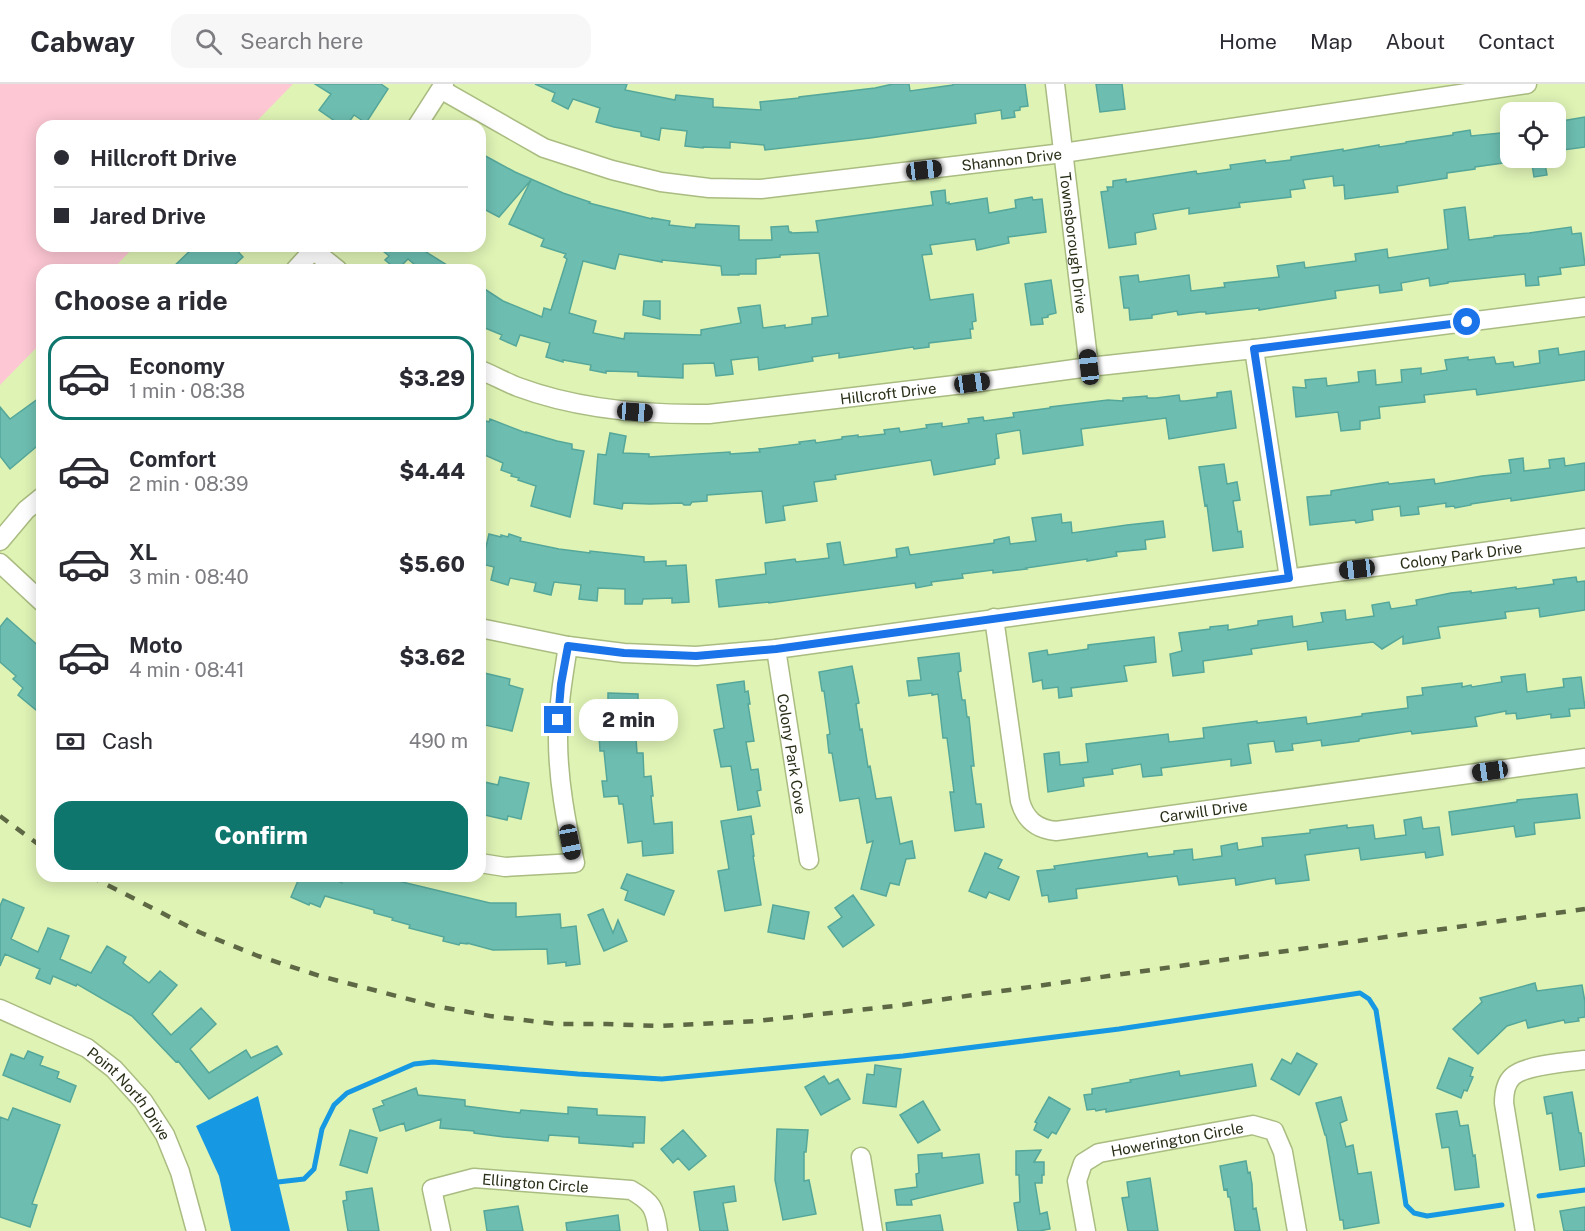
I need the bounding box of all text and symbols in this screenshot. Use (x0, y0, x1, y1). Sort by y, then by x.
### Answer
search box (171, 14, 591, 68)
text: Cabway (30, 25, 135, 58)
icon: search (192, 25, 225, 58)
text: Search here (240, 28, 363, 54)
text: Home (1219, 29, 1277, 54)
text: Map (1310, 29, 1353, 54)
text: About (1386, 29, 1445, 54)
text: Contact (1478, 29, 1555, 54)
map controls (1500, 102, 1566, 168)
button: locate (1500, 102, 1566, 168)
text: Hillcroft Drive (90, 145, 237, 171)
street label: Shannon Drive (960, 145, 1063, 174)
car (905, 159, 943, 181)
street label: Townsborough Drive (1057, 171, 1091, 314)
text: Jared Drive (90, 203, 206, 229)
text: Choose a ride (54, 284, 228, 316)
route start (1453, 308, 1480, 335)
car (1078, 348, 1100, 386)
icon: car (57, 351, 111, 405)
text: Economy (129, 353, 225, 379)
text: $3.29 (399, 365, 465, 391)
car (953, 372, 991, 394)
text: 1 min · 08:38 (129, 379, 245, 403)
street label: Hillcroft Drive (839, 379, 937, 407)
car (616, 402, 654, 422)
icon: car (57, 444, 111, 498)
text: Comfort (129, 446, 216, 472)
text: $4.44 (399, 458, 465, 484)
text: 2 min · 08:39 (129, 472, 248, 496)
icon: car (57, 537, 111, 591)
street label: Colony Park Drive (1399, 538, 1523, 572)
text: XL (129, 539, 157, 565)
text: $5.60 (399, 551, 465, 577)
car (1338, 558, 1376, 580)
text: 3 min · 08:40 (129, 565, 249, 589)
icon: car (57, 630, 111, 684)
text: Moto (129, 632, 183, 658)
text: $3.62 (399, 644, 465, 670)
text: 4 min · 08:41 (129, 658, 245, 682)
street label: Colony Park Cove (775, 692, 810, 815)
callout: 2 min (579, 699, 678, 741)
route end (544, 706, 571, 733)
text: 2 min (602, 708, 655, 732)
icon: cash (54, 725, 87, 758)
text: Cash (102, 728, 153, 754)
text: 490 m (409, 729, 468, 753)
car (1471, 760, 1509, 782)
street label: Carwill Drive (1158, 796, 1249, 825)
button: Confirm (54, 801, 468, 870)
car (558, 823, 582, 861)
street label: Point North Drive (84, 1043, 174, 1142)
street label: Howerington Circle (1109, 1118, 1245, 1159)
street label: Ellington Circle (482, 1170, 589, 1195)

